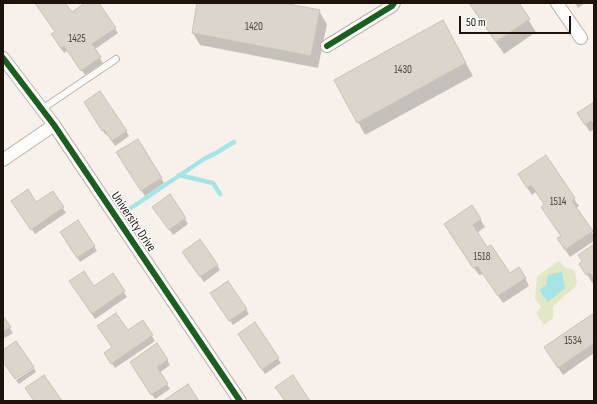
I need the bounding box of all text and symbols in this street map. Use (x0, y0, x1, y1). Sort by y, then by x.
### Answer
scale bar (461, 8, 573, 34)
text: 50 m (466, 15, 486, 30)
house number: 1420 (245, 20, 263, 34)
house number: 1425 (68, 32, 86, 46)
house number: 1430 (394, 63, 412, 77)
street label: University Drive (107, 189, 159, 255)
house number: 1514 (550, 195, 566, 209)
house number: 1518 (474, 250, 490, 264)
house number: 1534 (564, 334, 582, 348)

